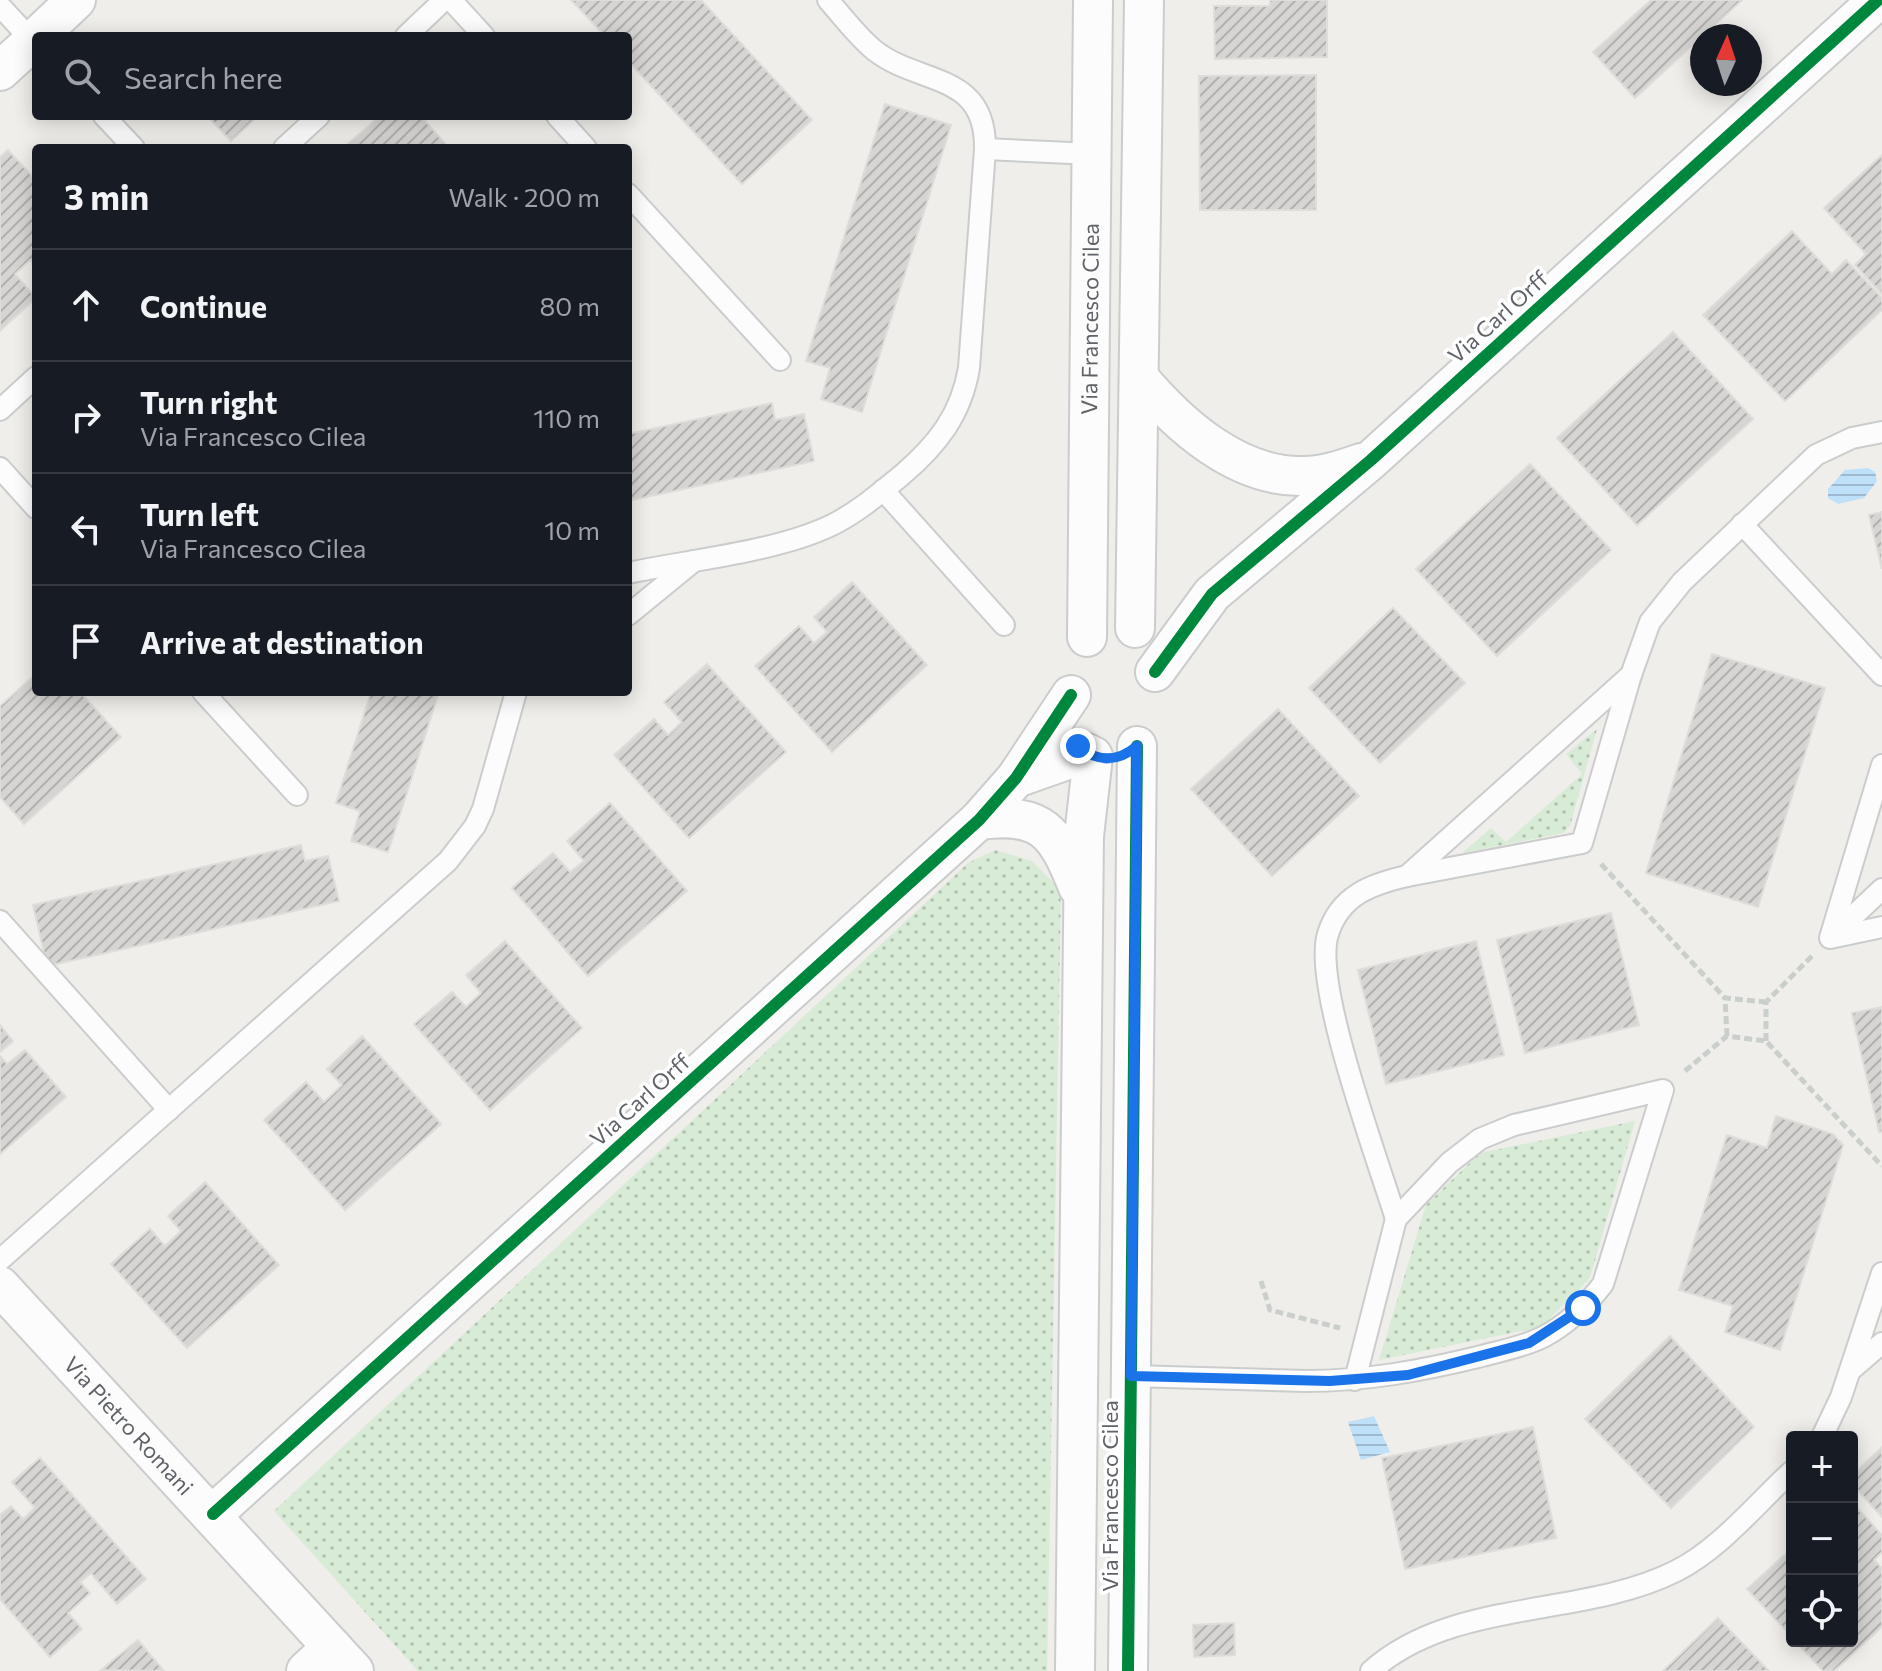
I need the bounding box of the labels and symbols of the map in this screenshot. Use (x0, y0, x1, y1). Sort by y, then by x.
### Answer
north arrow (1690, 24, 1762, 96)
street label: Via Francesco Cilea (1075, 223, 1104, 415)
street label: Via Carl Orff (1442, 265, 1553, 369)
route end (1060, 728, 1096, 764)
street label: Via Carl Orff (584, 1048, 695, 1152)
route start (1565, 1290, 1601, 1326)
street label: Via Pietro Romani (59, 1351, 199, 1500)
street label: Via Francesco Cilea (1096, 1400, 1123, 1592)

